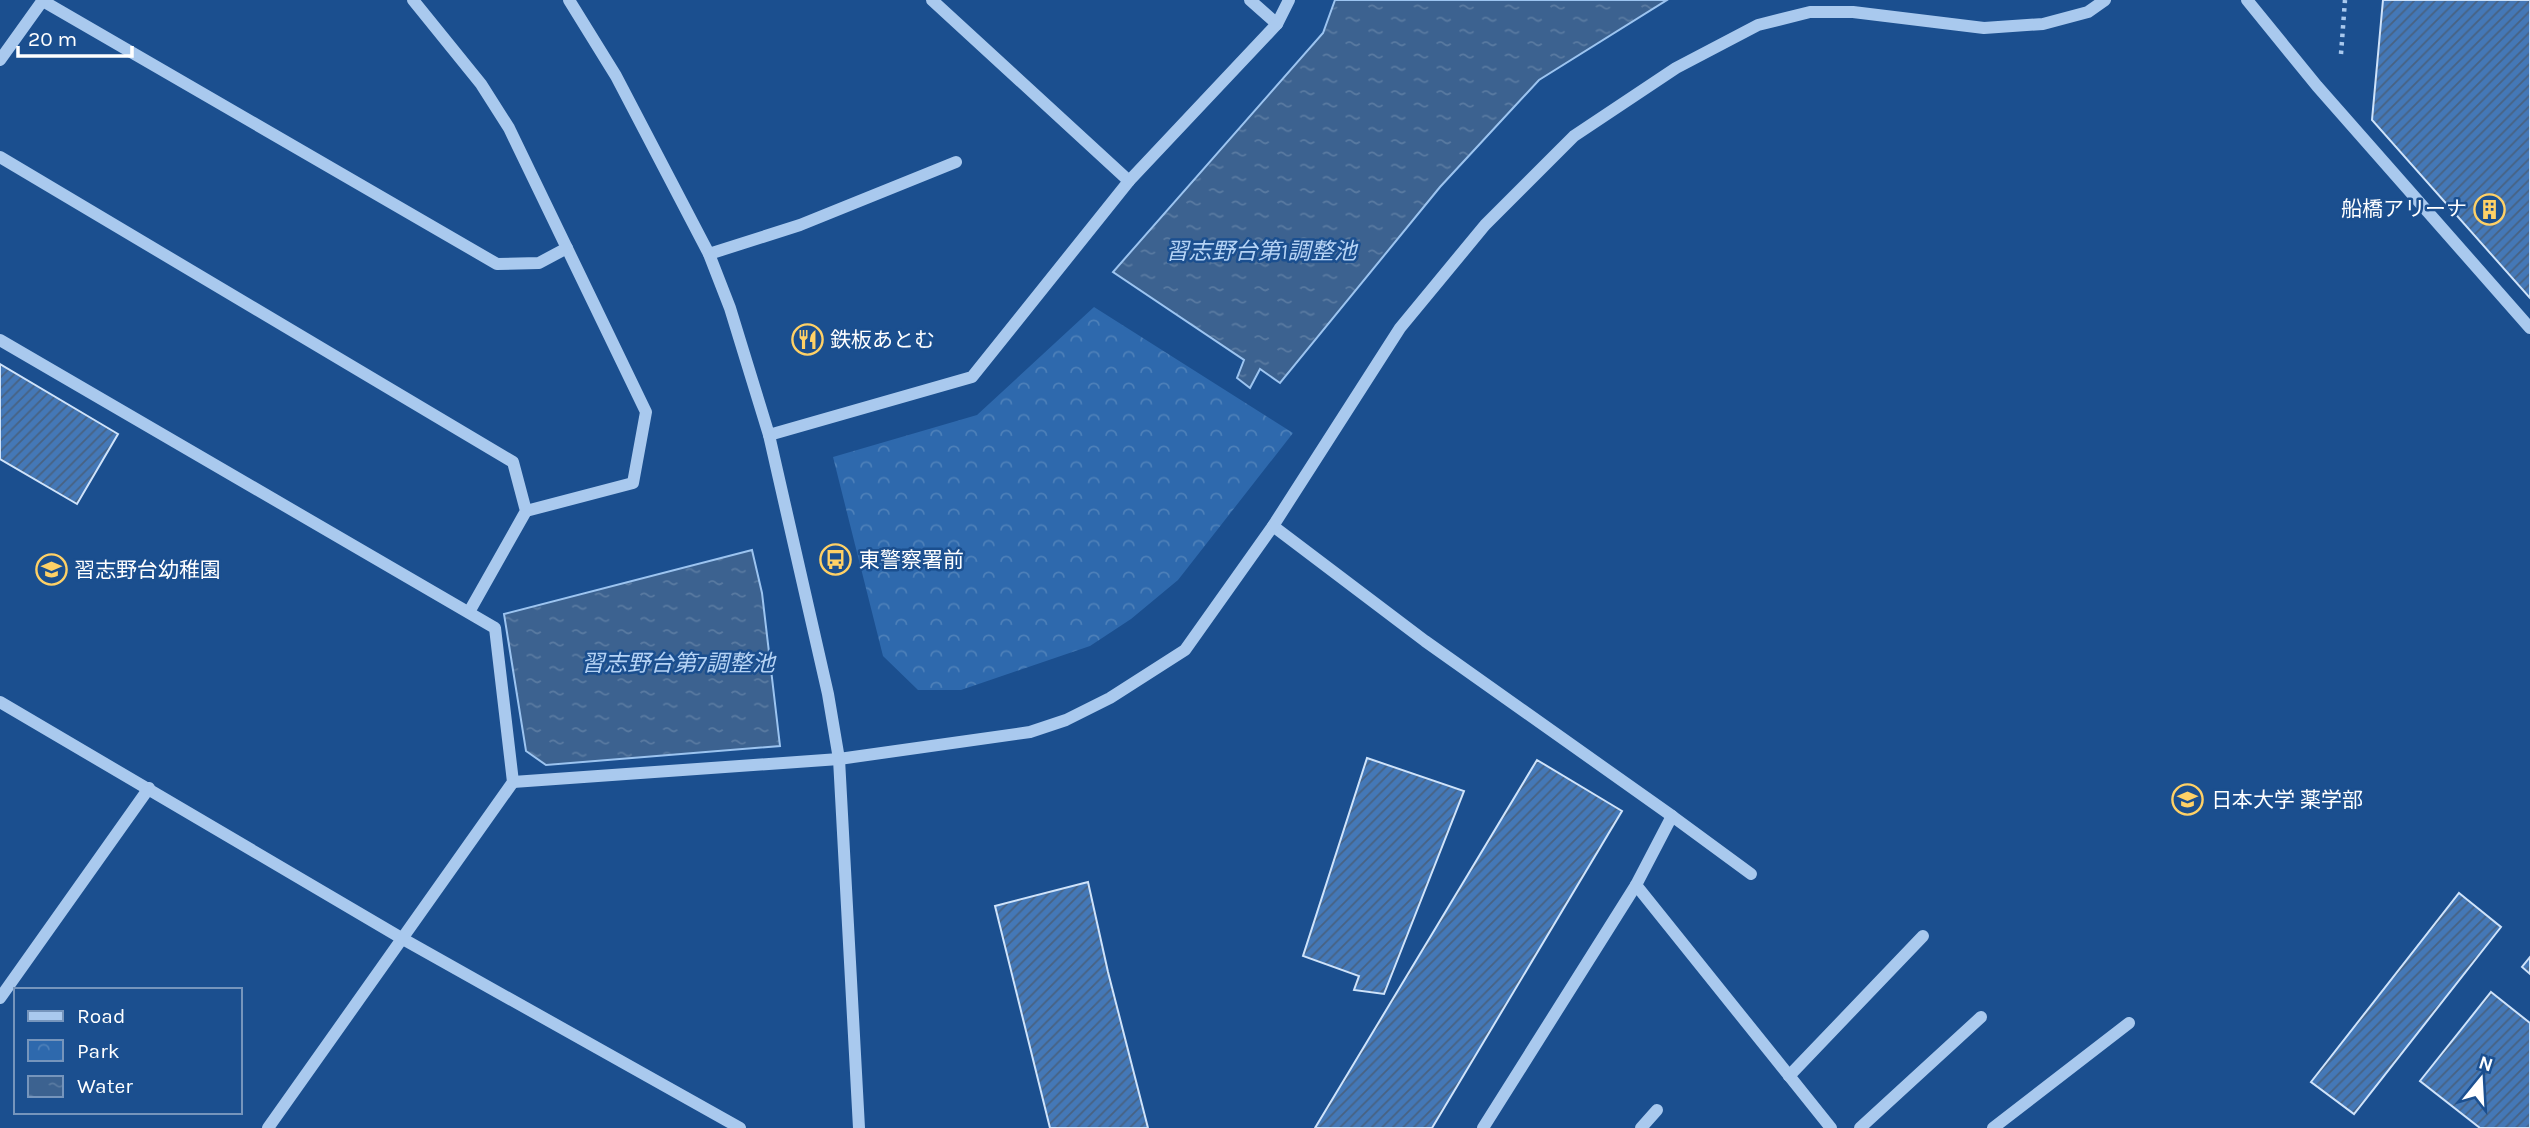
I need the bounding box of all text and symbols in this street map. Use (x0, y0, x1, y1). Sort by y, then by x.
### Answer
scale bar (18, 14, 131, 58)
text: 20 m (28, 27, 77, 51)
building icon: 船橋アリーナ (2473, 192, 2507, 226)
place label: 船橋アリーナ (2341, 197, 2467, 221)
water label: 習志野台第1調整池 (1166, 238, 1358, 265)
restaurant icon: 鉄板あとむ (790, 323, 824, 357)
place label: 鉄板あとむ (830, 328, 935, 352)
bus stop icon: 東警察署前 (819, 543, 853, 577)
place label: 東警察署前 (859, 548, 964, 572)
school or university icon: 習志野台幼稚園 (34, 553, 68, 587)
place label: 習志野台幼稚園 (74, 558, 221, 582)
water label: 習志野台第7調整池 (581, 650, 777, 677)
school or university icon: 日本大学 薬学部 (2171, 783, 2205, 817)
place label: 日本大学 薬学部 (2211, 788, 2363, 812)
legend (14, 988, 242, 1114)
text: Road (77, 1004, 125, 1028)
text: Park (77, 1039, 120, 1063)
north arrow (2446, 1044, 2516, 1114)
text: N (2476, 1051, 2496, 1076)
text: Water (77, 1074, 133, 1098)

